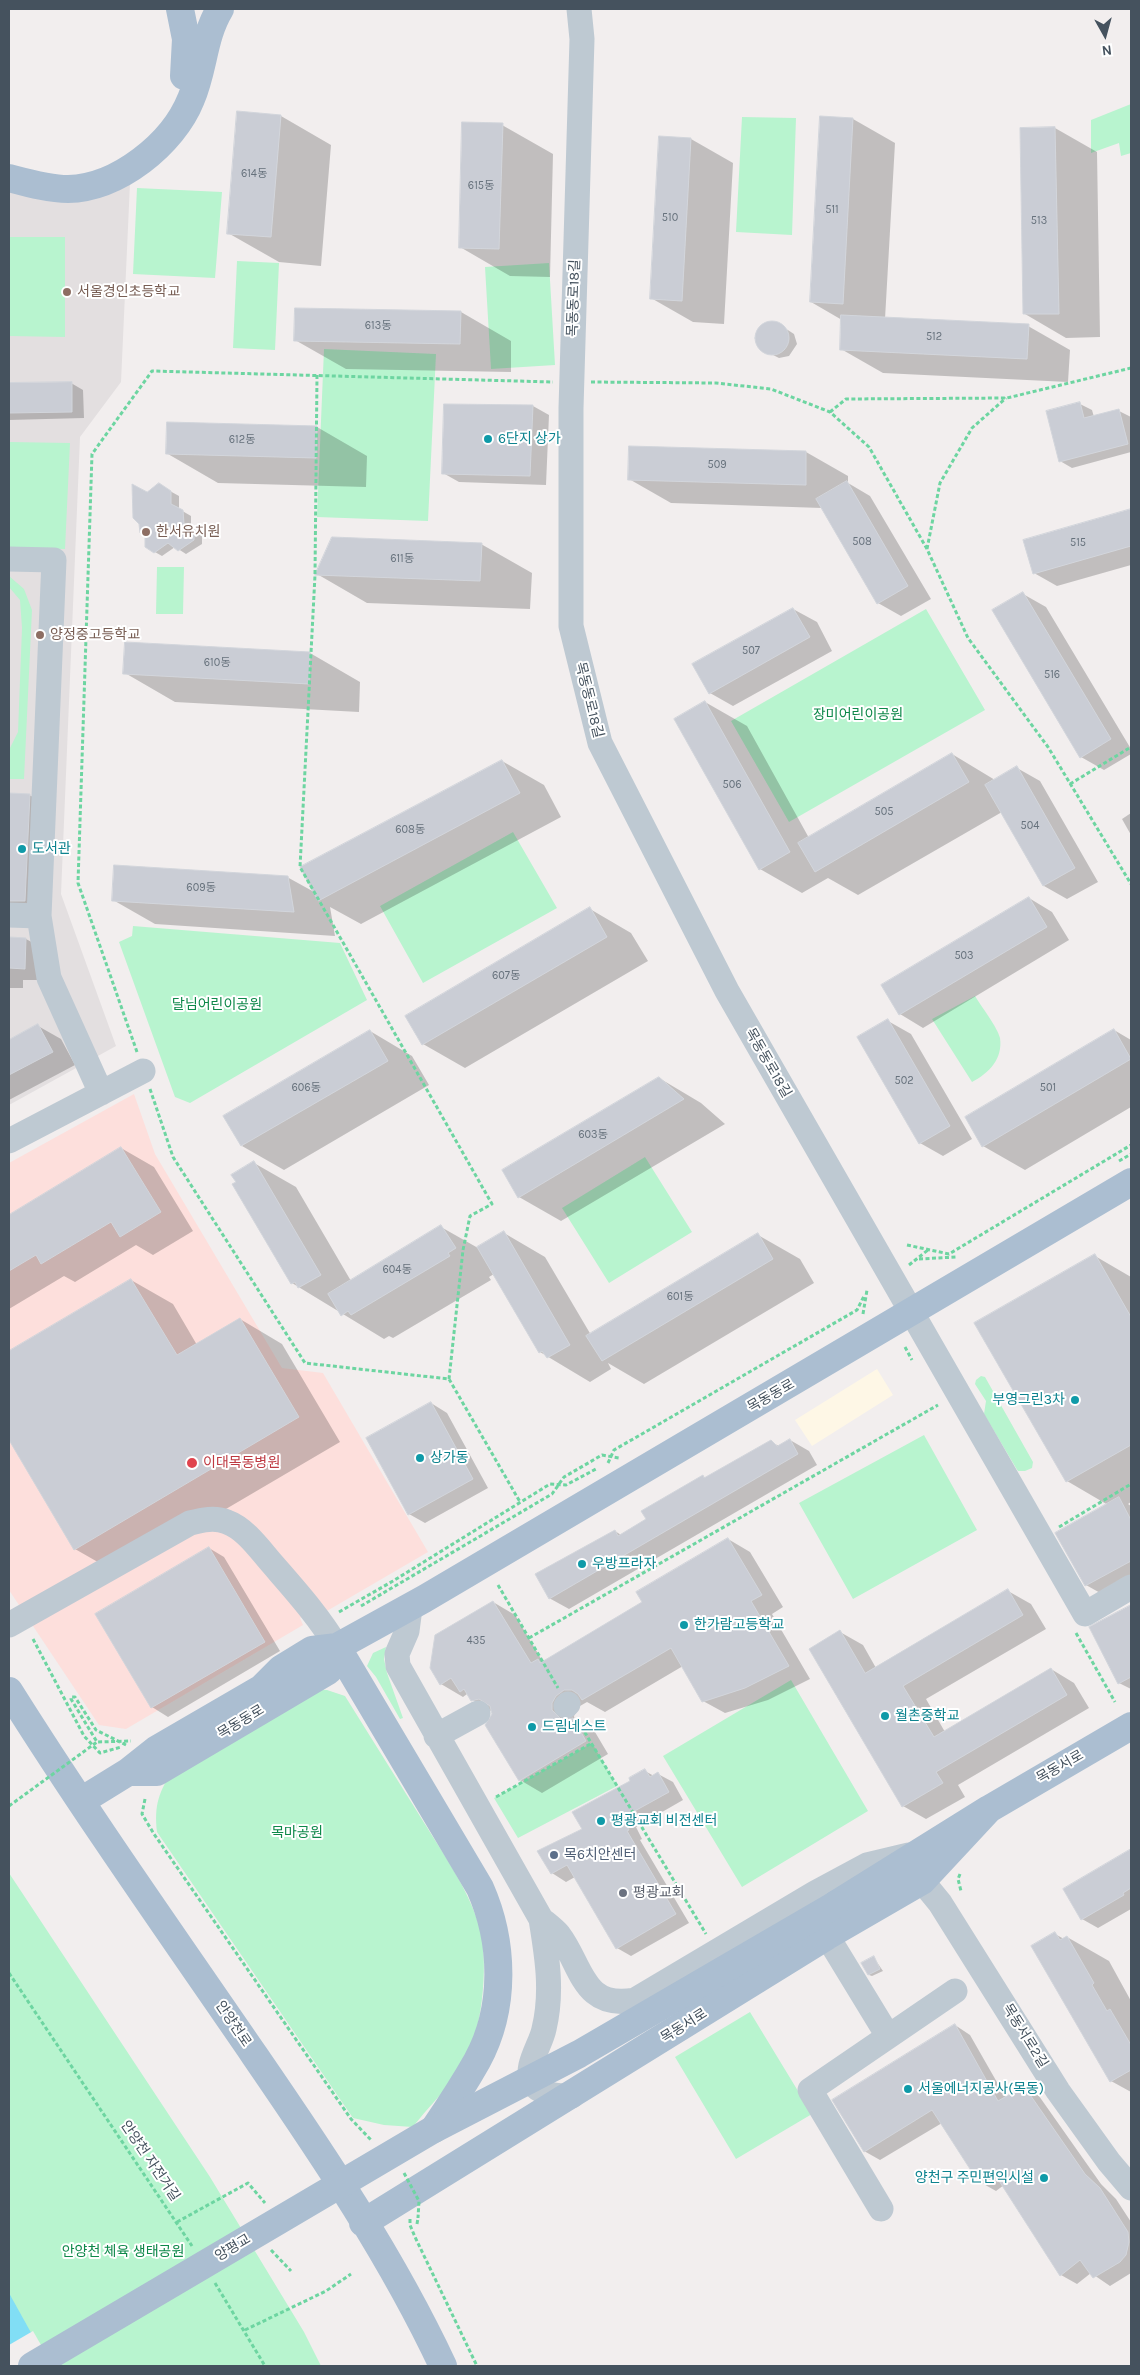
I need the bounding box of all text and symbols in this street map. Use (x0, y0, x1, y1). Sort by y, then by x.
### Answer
north arrow (1080, 10, 1130, 60)
text: N (1101, 41, 1113, 59)
house number: 614동 (241, 167, 267, 181)
house number: 615동 (468, 179, 494, 193)
house number: 511 (825, 203, 839, 217)
house number: 510 (662, 211, 678, 225)
house number: 513 (1031, 214, 1047, 228)
street label: 목동동로18길 (564, 259, 584, 337)
place label: 서울경인초등학교 (77, 284, 180, 300)
marker: 서울경인초등학교 (61, 286, 73, 298)
house number: 613동 (365, 319, 391, 333)
house number: 512 (926, 330, 942, 344)
place label: 6단지 상가 (498, 431, 561, 447)
house number: 612동 (229, 433, 255, 447)
marker: 6단지 상가 (482, 433, 494, 445)
house number: 509 (707, 458, 727, 472)
place label: 한서유치원 (156, 524, 220, 540)
marker: 한서유치원 (140, 526, 152, 538)
house number: 508 (852, 535, 872, 549)
house number: 515 (1070, 536, 1086, 550)
house number: 611동 (390, 552, 414, 566)
place label: 양정중고등학교 (50, 627, 140, 643)
marker: 양정중고등학교 (34, 629, 46, 641)
house number: 507 (742, 644, 760, 658)
house number: 610동 (204, 656, 230, 670)
street label: 목동동로18길 (571, 660, 607, 740)
house number: 516 (1044, 668, 1060, 682)
park label: 장미어린이공원 (813, 707, 903, 723)
house number: 506 (722, 778, 742, 792)
house number: 505 (875, 805, 893, 819)
house number: 504 (1021, 819, 1039, 833)
house number: 608동 (395, 823, 425, 837)
place label: 도서관 (32, 841, 71, 857)
marker: 도서관 (16, 843, 28, 855)
house number: 609동 (186, 881, 216, 895)
house number: 503 (954, 949, 974, 963)
house number: 607동 (492, 969, 520, 983)
park label: 달님어린이공원 (172, 997, 262, 1013)
street label: 목동동로18길 (741, 1025, 795, 1101)
house number: 502 (894, 1074, 914, 1088)
house number: 606동 (291, 1081, 321, 1095)
house number: 501 (1040, 1081, 1056, 1095)
house number: 603동 (578, 1128, 608, 1142)
house number: 604동 (382, 1263, 412, 1277)
house number: 601동 (667, 1290, 693, 1304)
street label: 목동동로 (744, 1376, 798, 1416)
place label: 부영그린3차 (992, 1392, 1065, 1408)
marker: 부영그린3차 (1069, 1394, 1081, 1406)
place label: 상가동 (430, 1450, 469, 1466)
marker: 상가동 (414, 1452, 426, 1464)
place label: 이대목동병원 (203, 1455, 280, 1471)
marker: 이대목동병원 (185, 1456, 199, 1470)
place label: 우방프라자 (592, 1556, 656, 1572)
marker: 우방프라자 (576, 1558, 588, 1570)
place label: 한가람고등학교 (694, 1617, 784, 1633)
marker: 한가람고등학교 (678, 1619, 690, 1631)
house number: 435 (467, 1634, 485, 1648)
street label: 목동동로 (215, 1702, 267, 1742)
place label: 월촌중학교 (895, 1708, 959, 1724)
marker: 월촌중학교 (879, 1710, 891, 1722)
place label: 드림네스트 (542, 1719, 606, 1735)
marker: 드림네스트 (526, 1721, 538, 1733)
street label: 목동서로 (1033, 1747, 1087, 1787)
place label: 평광교회 비전센터 (611, 1813, 717, 1829)
marker: 평광교회 비전센터 (595, 1815, 607, 1827)
park label: 목마공원 (271, 1825, 323, 1841)
place label: 목6치안센터 (564, 1847, 636, 1863)
marker: 목6치안센터 (548, 1849, 560, 1861)
place label: 평광교회 (633, 1885, 685, 1901)
marker: 평광교회 (617, 1887, 629, 1899)
street label: 안양천로 (212, 1998, 254, 2050)
street label: 목동서로2길 (999, 2001, 1051, 2071)
street label: 목동서로 (658, 2005, 710, 2047)
place label: 서울에너지공사(목동) (918, 2081, 1044, 2097)
marker: 서울에너지공사(목동) (902, 2083, 914, 2095)
street label: 안양천 자전거길 (117, 2118, 183, 2204)
place label: 양천구 주민편익시설 (915, 2170, 1034, 2186)
marker: 양천구 주민편익시설 (1038, 2172, 1050, 2184)
street label: 양평교 (212, 2231, 254, 2265)
park label: 안양천 체육 생태공원 (62, 2244, 184, 2260)

